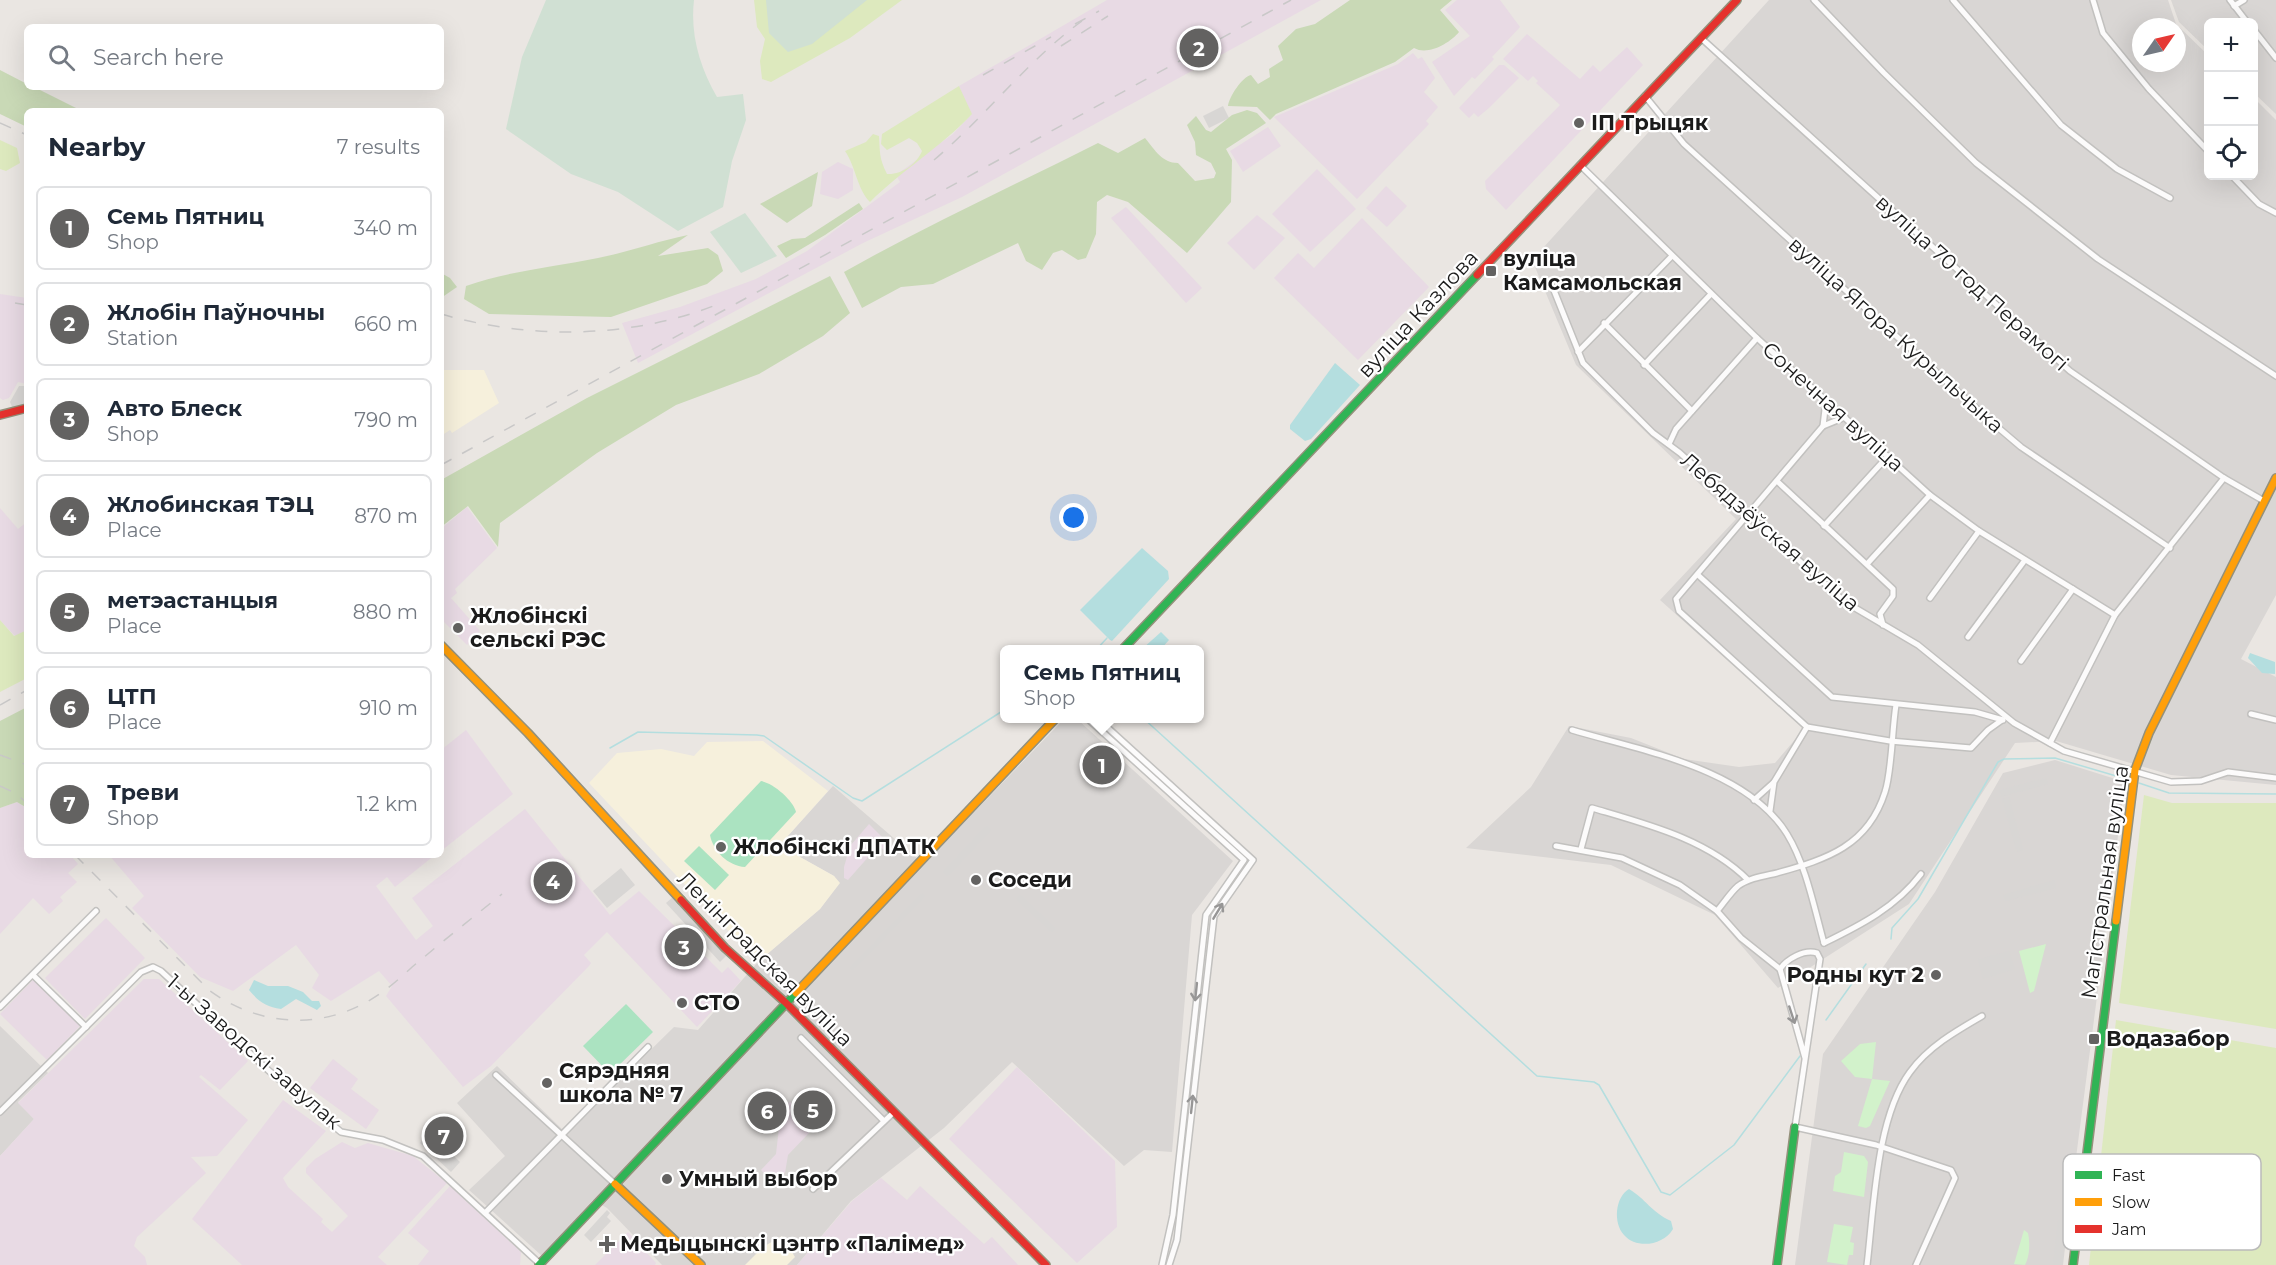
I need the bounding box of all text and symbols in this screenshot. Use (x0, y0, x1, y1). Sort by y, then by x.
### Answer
north arrow (2132, 18, 2186, 72)
map controls (2204, 18, 2258, 180)
button: + (2204, 18, 2258, 72)
search box (24, 24, 444, 90)
pin: 2 (1180, 26, 1218, 70)
icon: search (45, 41, 78, 74)
text: Search here (93, 44, 224, 71)
button: − (2204, 72, 2258, 126)
place label: ІП Трыцяк (1591, 110, 1709, 135)
marker: ІП Трыцяк (1572, 116, 1586, 130)
button: locate (2204, 126, 2258, 180)
text: Nearby (48, 131, 145, 163)
text: 7 results (337, 135, 420, 159)
street label: вуліца 70 год Перамогі (1871, 189, 2074, 376)
text: Семь Пятниц (107, 203, 264, 230)
text: 1 (66, 216, 73, 240)
text: 340 m (354, 216, 418, 240)
text: Shop (107, 230, 159, 254)
street label: вуліца Ягора Курыльчыка (1784, 231, 2009, 438)
street label: вуліца Казлова (1352, 245, 1483, 382)
place label: вуліца Камсамольская (1503, 246, 1682, 295)
marker: вуліца Камсамольская (1484, 264, 1498, 278)
text: Жлобін Паўночны (107, 299, 325, 326)
text: 2 (64, 312, 75, 336)
text: 660 m (354, 312, 418, 336)
text: Station (107, 326, 178, 350)
street label: Сонечная вуліца (1757, 336, 1909, 477)
text: Авто Блеск (107, 395, 242, 422)
text: 3 (64, 408, 75, 432)
text: 790 m (354, 408, 418, 432)
text: Shop (107, 422, 159, 446)
street label: Лебядзёўская вуліца (1676, 447, 1865, 616)
text: Жлобинская ТЭЦ (107, 491, 314, 518)
your location (1059, 503, 1088, 532)
text: 4 (63, 504, 76, 528)
text: 870 m (354, 504, 418, 528)
text: Place (107, 518, 162, 542)
text: метэастанцыя (107, 587, 278, 614)
text: 5 (64, 600, 75, 624)
text: 880 m (353, 600, 418, 624)
place label: Жлобінскі сельскі РЭС (470, 603, 606, 652)
text: Place (107, 614, 162, 638)
marker: Жлобінскі сельскі РЭС (451, 621, 465, 635)
popup (1000, 645, 1204, 723)
text: Семь Пятниц (1023, 659, 1181, 686)
text: ЦТП (107, 683, 157, 710)
text: Shop (1023, 686, 1075, 710)
text: 6 (63, 696, 76, 720)
text: 910 m (359, 696, 418, 720)
text: Place (107, 710, 162, 734)
pin: 1 (1082, 742, 1122, 788)
street label: Магістральная вуліца (2076, 764, 2133, 1000)
text: Треви (107, 779, 179, 806)
text: 7 (63, 792, 76, 816)
text: 1.2 km (357, 792, 418, 816)
text: Shop (107, 806, 159, 830)
place label: Жлобінскі ДПАТК (733, 834, 937, 859)
marker: Жлобінскі ДПАТК (714, 840, 728, 854)
pin: 4 (534, 858, 572, 904)
street label: Ленінградская вуліца (672, 866, 858, 1052)
place label: Соседи (988, 867, 1072, 892)
marker: Соседи (969, 873, 983, 887)
one-way arrow (1212, 903, 1225, 920)
pin: 3 (664, 924, 704, 970)
place label: Родны кут 2 (1787, 962, 1924, 987)
marker: Родны кут 2 (1929, 968, 1943, 982)
street label: 1-ы Заводскі завулак (162, 969, 347, 1134)
one-way arrow (1190, 981, 1201, 1001)
place label: СТО (694, 990, 740, 1015)
marker: СТО (675, 996, 689, 1010)
one-way arrow (1787, 1005, 1798, 1024)
place label: Водазабор (2106, 1026, 2230, 1051)
marker: Водазабор (2087, 1032, 2101, 1046)
place label: Сярэдняя школа № 7 (559, 1058, 683, 1107)
marker: Сярэдняя школа № 7 (540, 1076, 554, 1090)
pin: 6 (748, 1088, 786, 1134)
pin: 5 (794, 1088, 832, 1132)
one-way arrow (1187, 1094, 1198, 1114)
pin: 7 (424, 1114, 464, 1158)
legend (2063, 1154, 2261, 1250)
place label: Умный выбор (679, 1166, 838, 1191)
text: Fast (2112, 1166, 2146, 1185)
marker: Умный выбор (660, 1172, 674, 1186)
text: Slow (2112, 1193, 2150, 1212)
text: Jam (2111, 1220, 2146, 1239)
place label: Медыцынскі цэнтр «Палімед» (620, 1231, 965, 1256)
marker: Медыцынскі цэнтр «Палімед» (598, 1235, 616, 1253)

